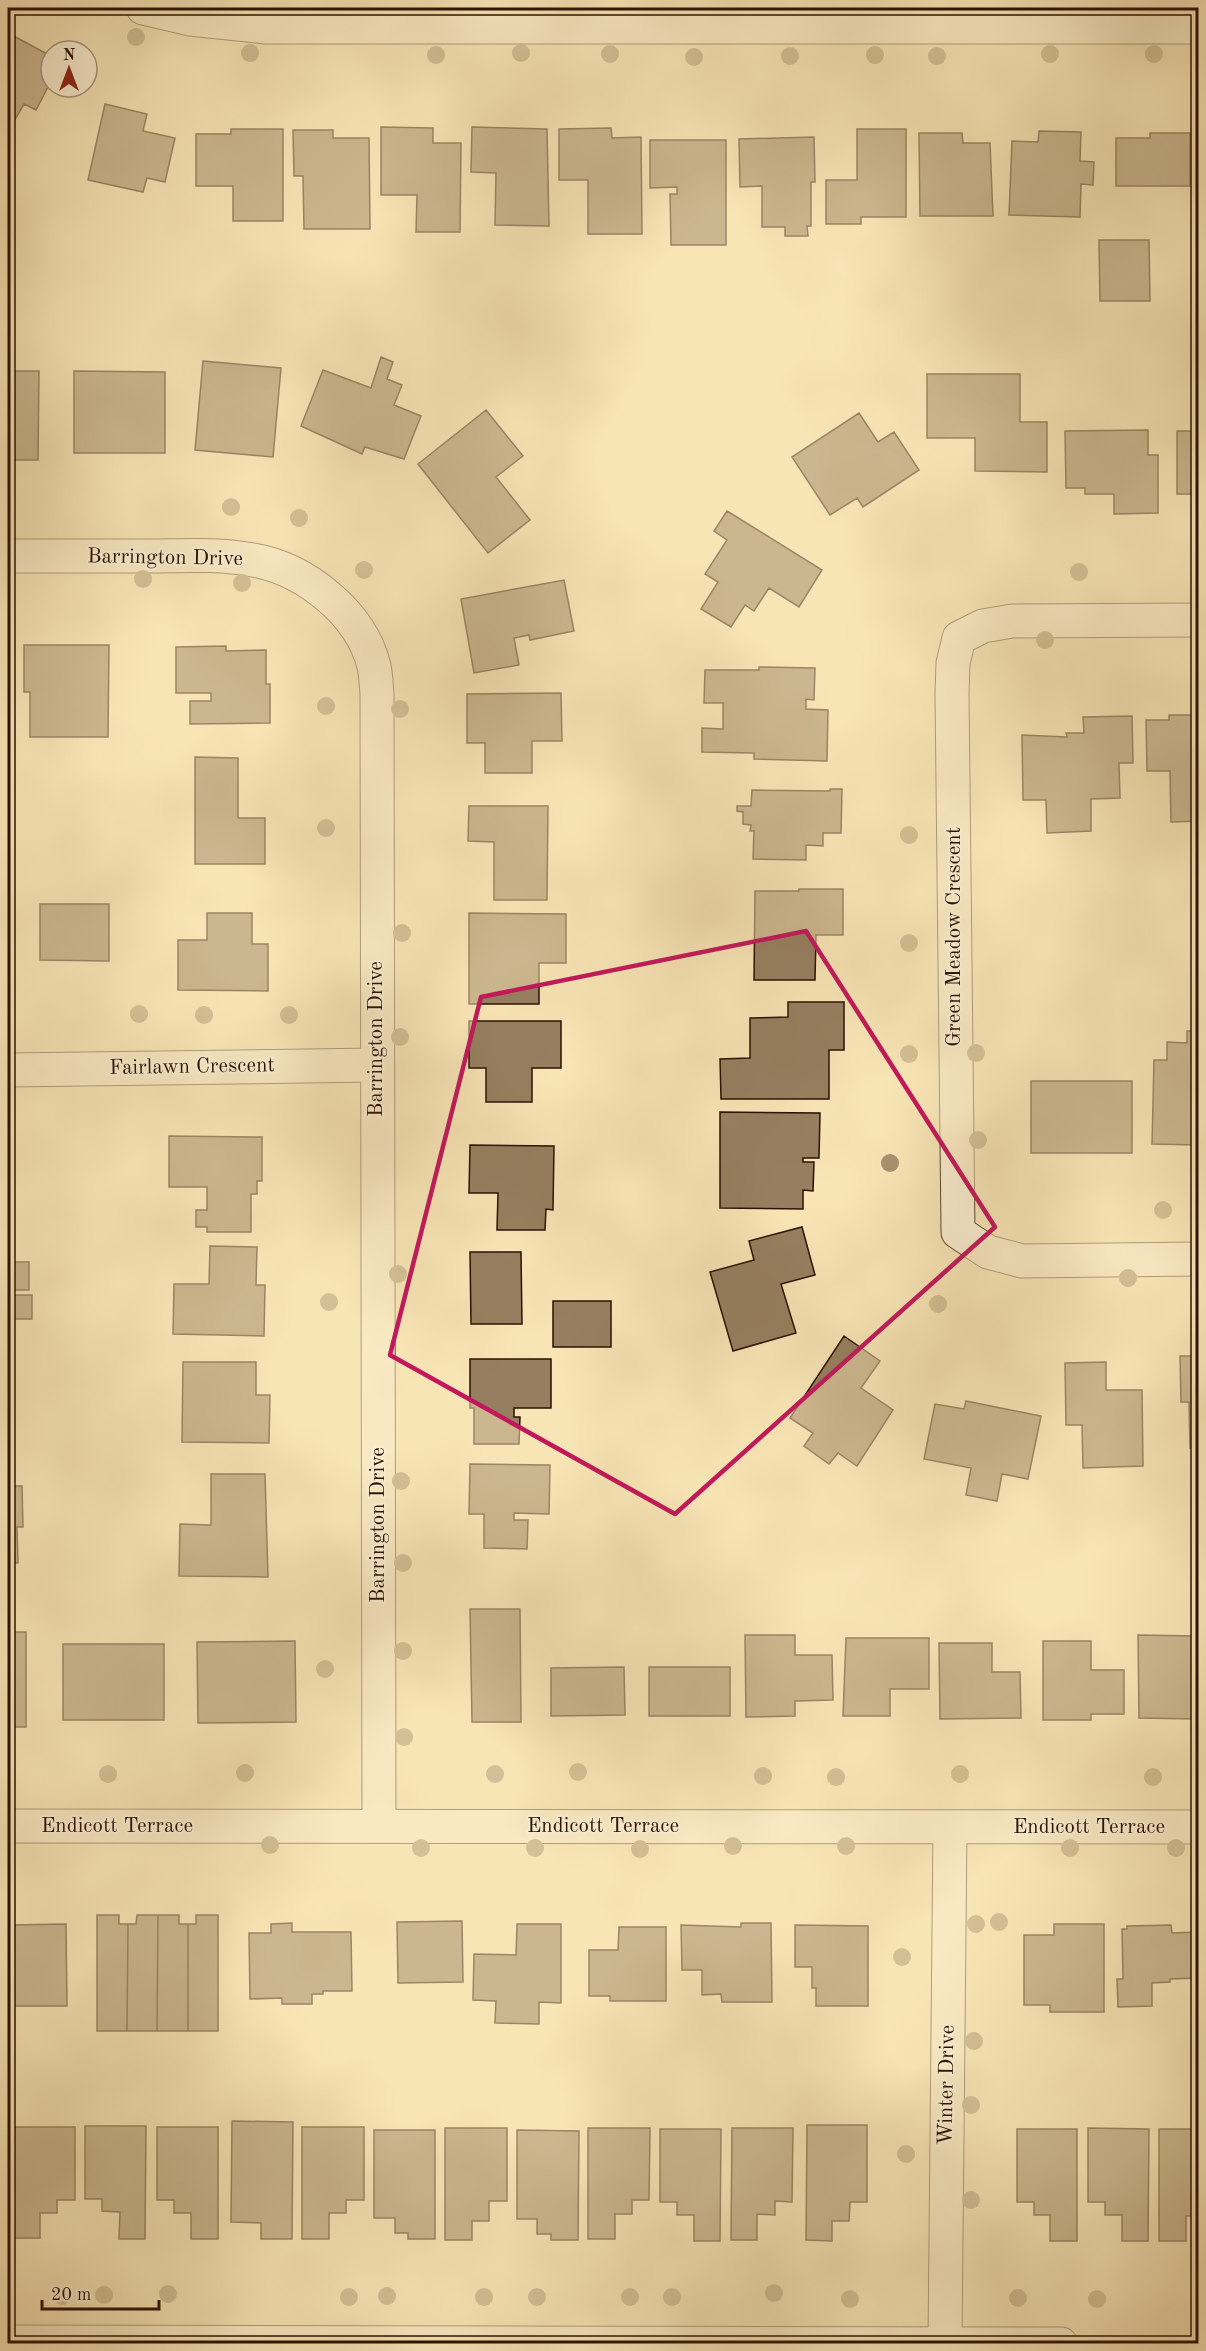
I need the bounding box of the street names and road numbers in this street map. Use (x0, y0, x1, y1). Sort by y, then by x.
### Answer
street label: Barrington Drive (87, 546, 243, 570)
street label: Green Meadow Crescent (944, 827, 965, 1047)
street label: Barrington Drive (366, 961, 387, 1117)
street label: Fairlawn Crescent (109, 1055, 275, 1079)
street label: Barrington Drive (368, 1447, 389, 1603)
street label: Endicott Terrace (41, 1816, 193, 1837)
street label: Endicott Terrace (527, 1816, 679, 1837)
street label: Endicott Terrace (1013, 1817, 1165, 1838)
street label: Winter Drive (935, 2025, 959, 2145)

